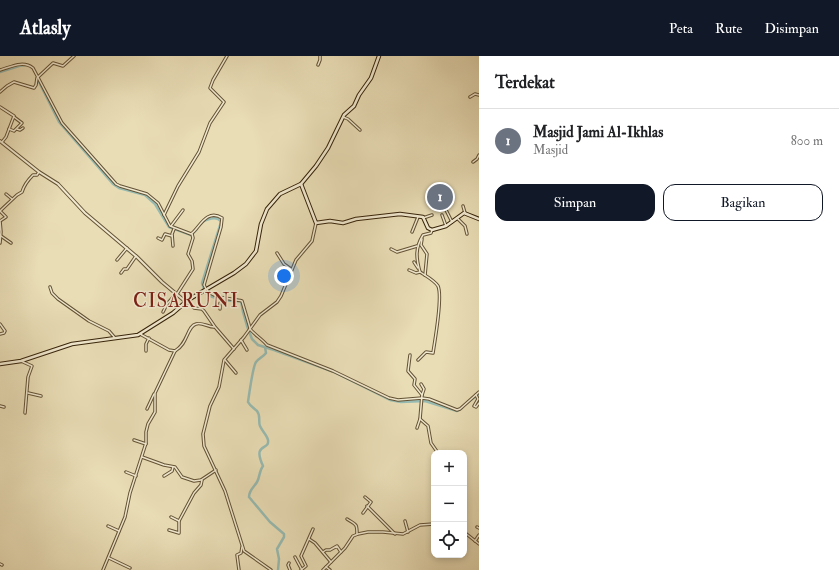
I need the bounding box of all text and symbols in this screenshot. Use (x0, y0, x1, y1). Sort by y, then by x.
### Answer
text: Atlasly (20, 16, 71, 40)
text: Peta (669, 20, 693, 37)
text: Rute (715, 20, 742, 37)
text: Disimpan (764, 20, 819, 37)
text: Terdekat (495, 72, 555, 93)
text: Masjid Jami Al-Ikhlas (533, 123, 663, 142)
text: 1 (506, 133, 510, 149)
text: 800 m (791, 133, 823, 149)
text: Masjid (533, 142, 568, 158)
pin: 1 (427, 182, 453, 212)
button: Simpan (495, 184, 655, 221)
button: Bagikan (663, 184, 823, 221)
your location (274, 266, 294, 286)
district label: CISARUNI (133, 289, 239, 313)
map controls (431, 450, 467, 558)
button: + (431, 450, 467, 486)
button: − (431, 486, 467, 522)
button: locate (431, 522, 467, 558)

